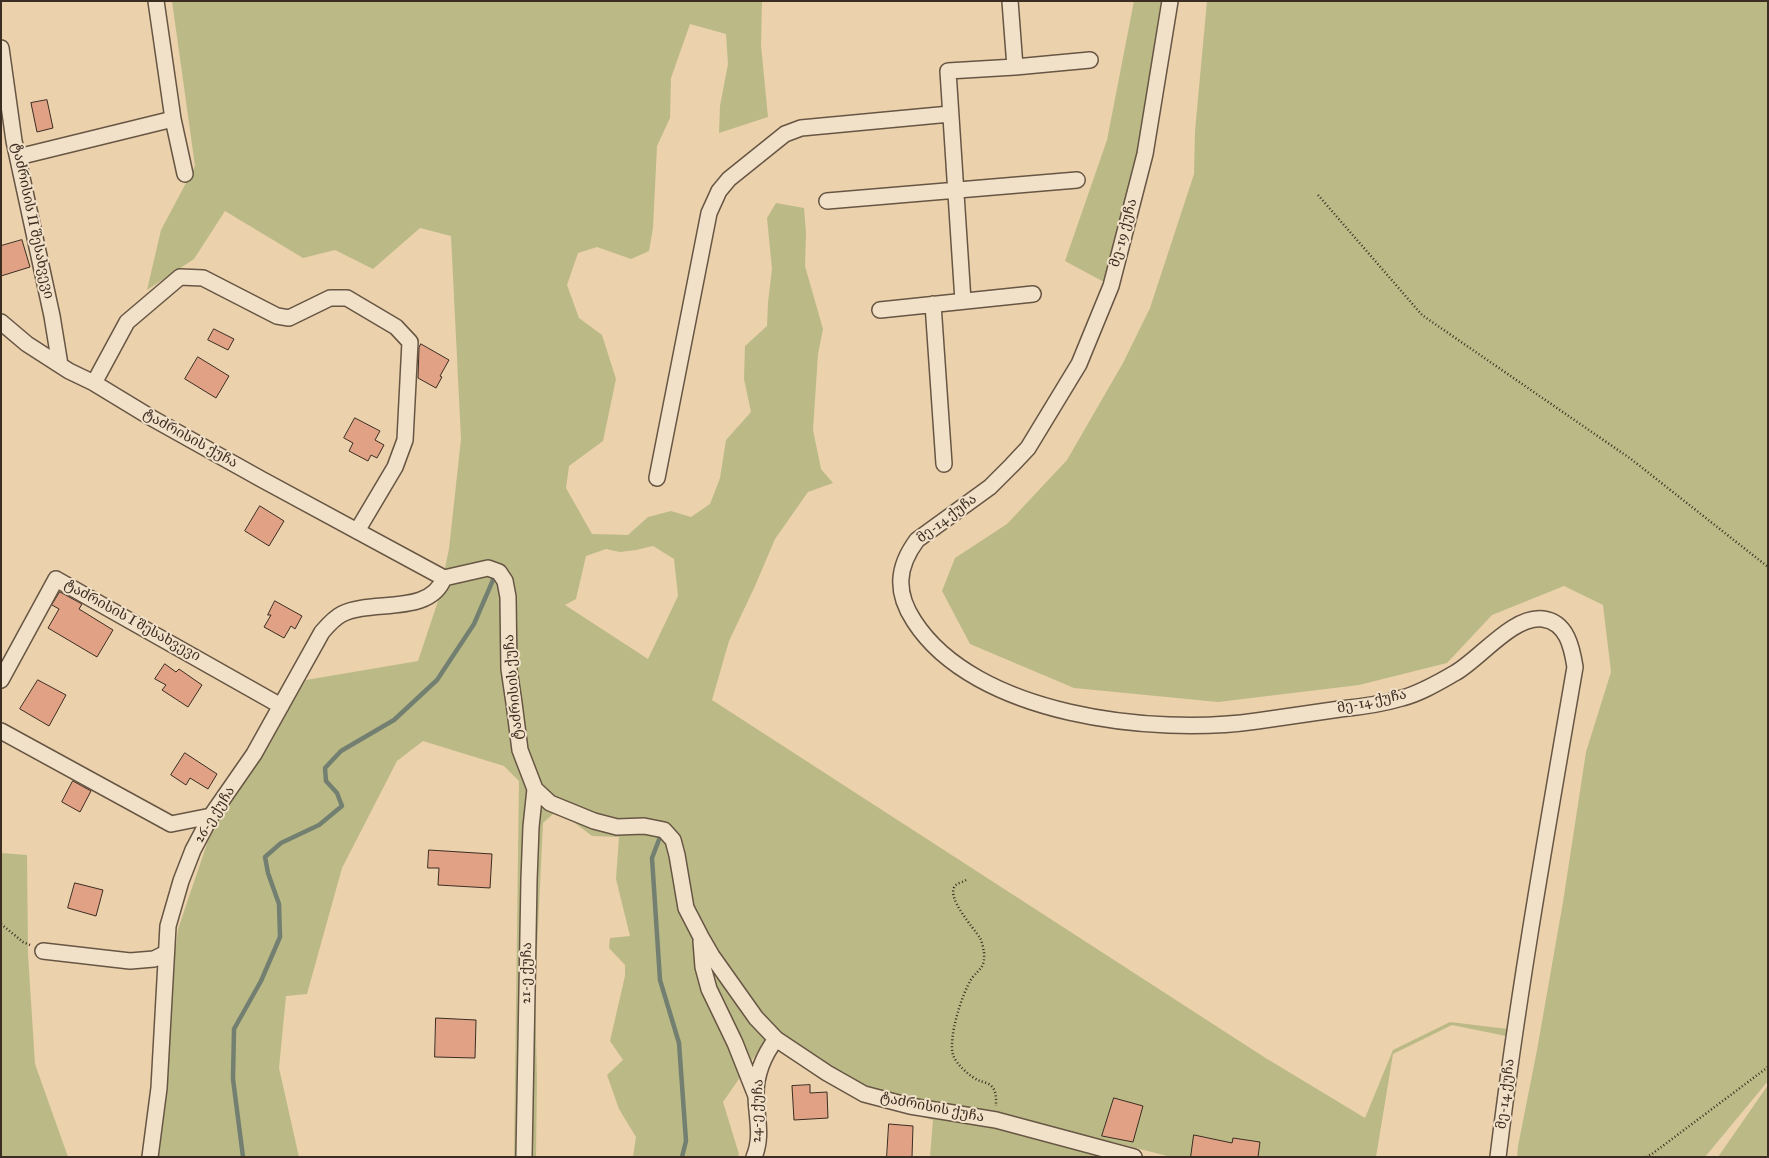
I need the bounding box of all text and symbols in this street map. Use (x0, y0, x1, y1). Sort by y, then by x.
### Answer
street label: ტაძრისის II შესახვევი (7, 141, 57, 301)
street label: მე-19 ქუჩა (1107, 197, 1141, 269)
street label: ტაძრისის ქუჩა (140, 406, 240, 472)
street label: მე-14 ქუჩა (914, 491, 980, 547)
street label: ტაძრისის I შესახვევი (61, 576, 203, 666)
street label: ტაძრისის ქუჩა (501, 634, 527, 740)
street label: მე-14 ქუჩა (1336, 686, 1408, 718)
street label: 26-ე ქუჩა (191, 784, 239, 846)
street label: 21-ე ქუჩა (518, 942, 536, 1004)
street label: მე-14 ქუჩა (1493, 1058, 1519, 1130)
street label: 24-ე ქუჩა (748, 1079, 768, 1143)
street label: ტაძრისის ქუჩა (878, 1090, 986, 1126)

